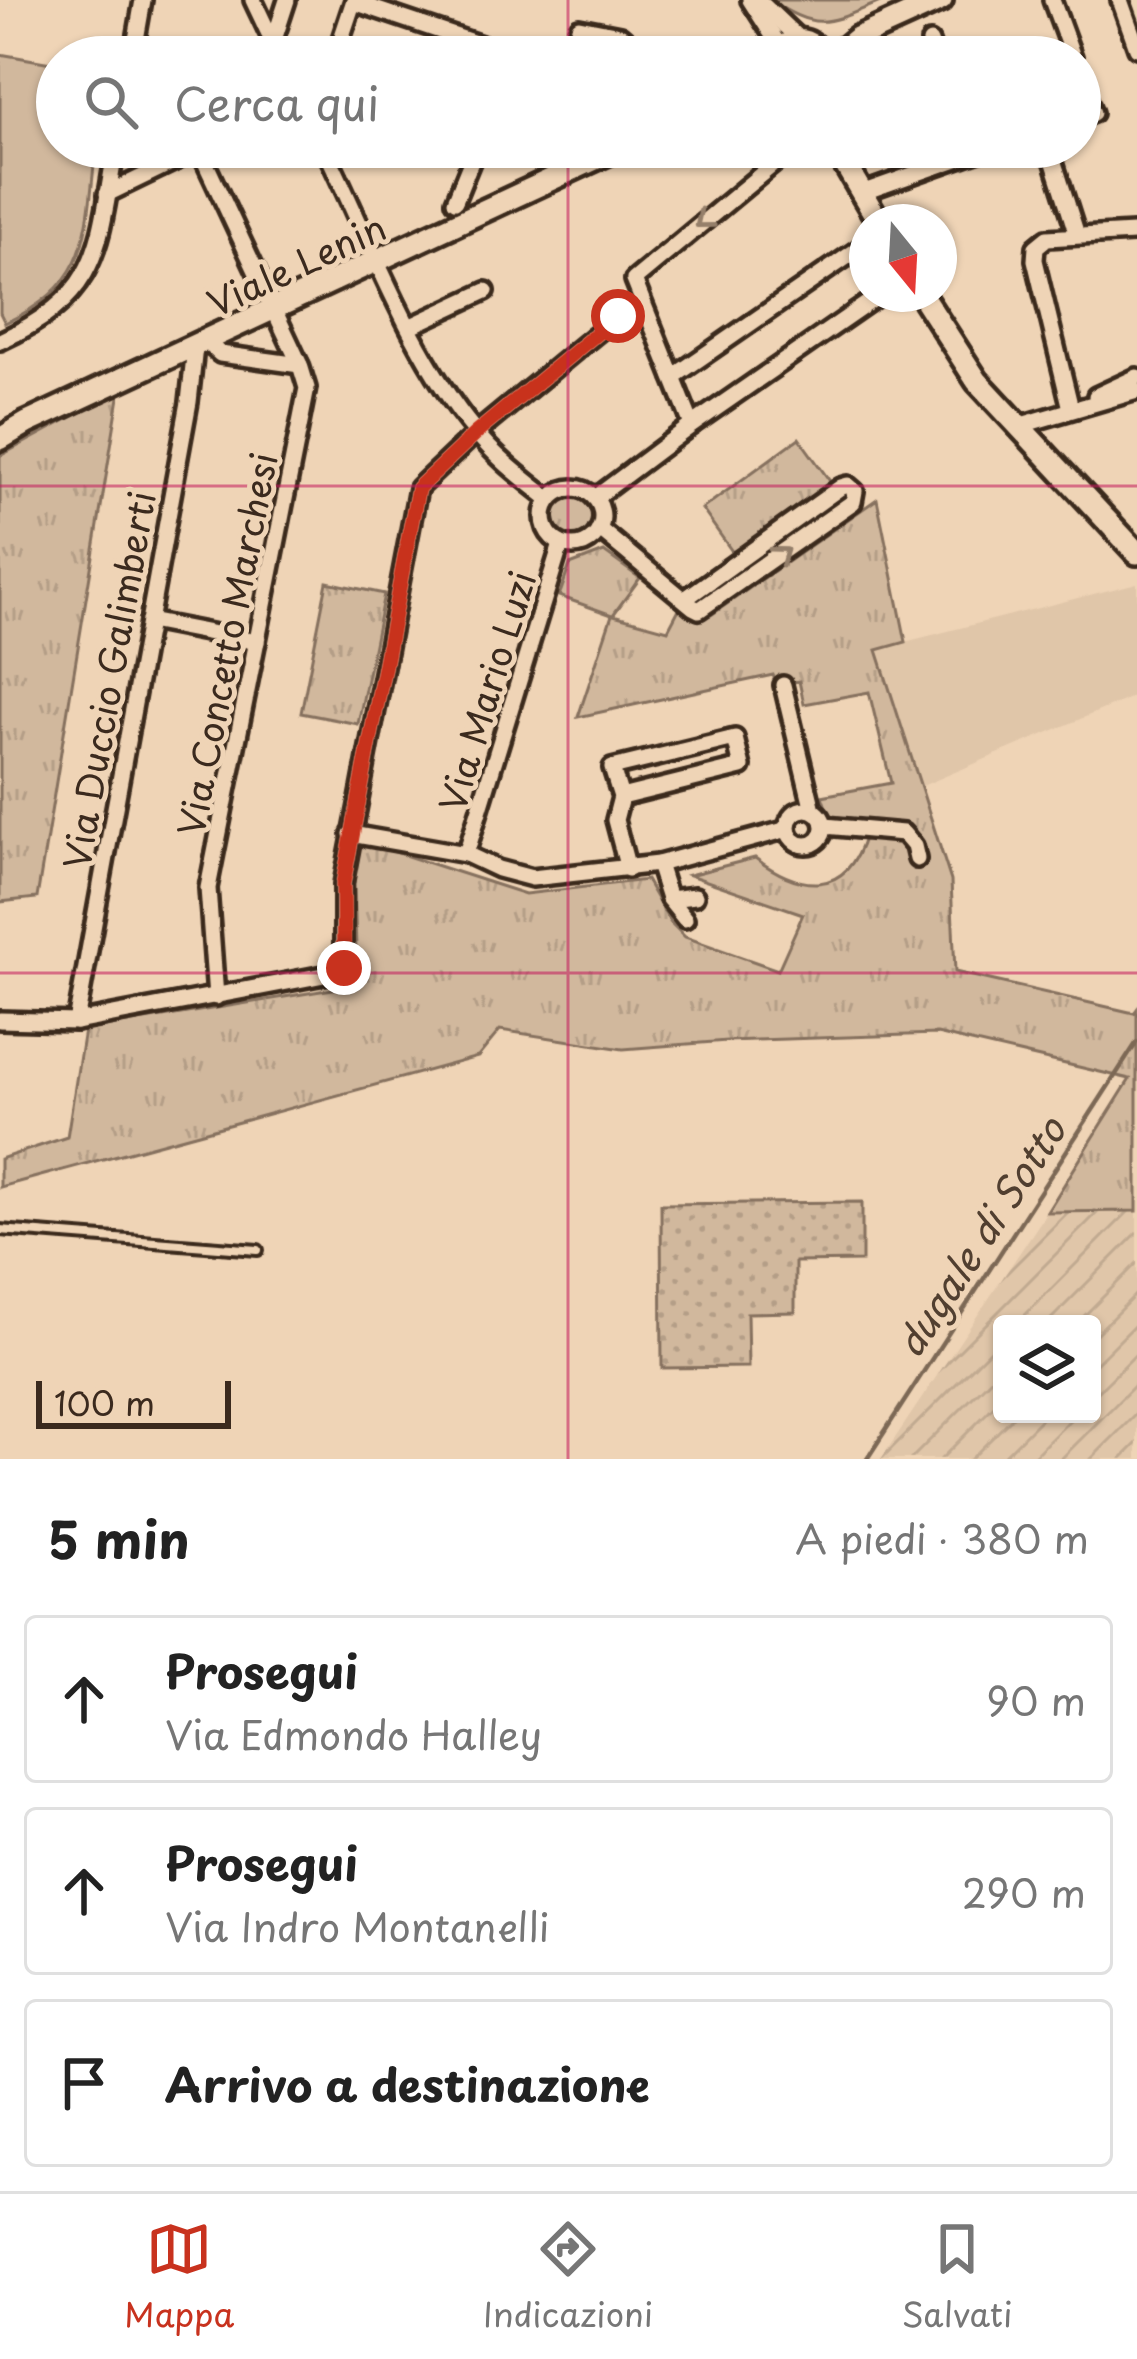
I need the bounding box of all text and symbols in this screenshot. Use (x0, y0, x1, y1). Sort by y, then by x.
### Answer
search box (36, 36, 1101, 168)
text: Cerca qui (174, 68, 379, 136)
icon: search (78, 69, 144, 135)
street label: Viale Lenin (198, 199, 394, 329)
north arrow (849, 204, 957, 312)
one-way arrow (695, 207, 717, 228)
route start (591, 289, 645, 343)
street label: Via Concetto Marchesi (162, 448, 290, 840)
street label: Via Duccio Galimberti (48, 487, 168, 873)
one-way arrow (768, 546, 790, 568)
street label: Via Mario Luzi (424, 564, 548, 818)
route end (317, 941, 371, 995)
water label: dugale di Sotto (879, 1103, 1080, 1368)
map controls (993, 1315, 1101, 1423)
button: layers (993, 1315, 1101, 1423)
scale bar (36, 1375, 231, 1428)
text: 100 m (54, 1377, 155, 1427)
text: 5 min (48, 1499, 190, 1576)
text: A piedi · 380 m (795, 1508, 1089, 1567)
text: Prosegui (165, 1636, 358, 1704)
icon: ahead (51, 1666, 117, 1732)
text: 90 m (986, 1670, 1086, 1729)
text: Via Edmondo Halley (165, 1704, 542, 1763)
text: Prosegui (165, 1828, 358, 1896)
icon: ahead (51, 1858, 117, 1924)
text: 290 m (962, 1862, 1086, 1921)
text: Via Indro Montanelli (165, 1896, 549, 1955)
text: Arrivo a destinazione (165, 2049, 650, 2117)
icon: arrive (51, 2050, 117, 2116)
tab: Mappa (124, 2216, 234, 2338)
tab: Indicazioni (483, 2216, 653, 2338)
tab: Salvati (902, 2216, 1013, 2338)

